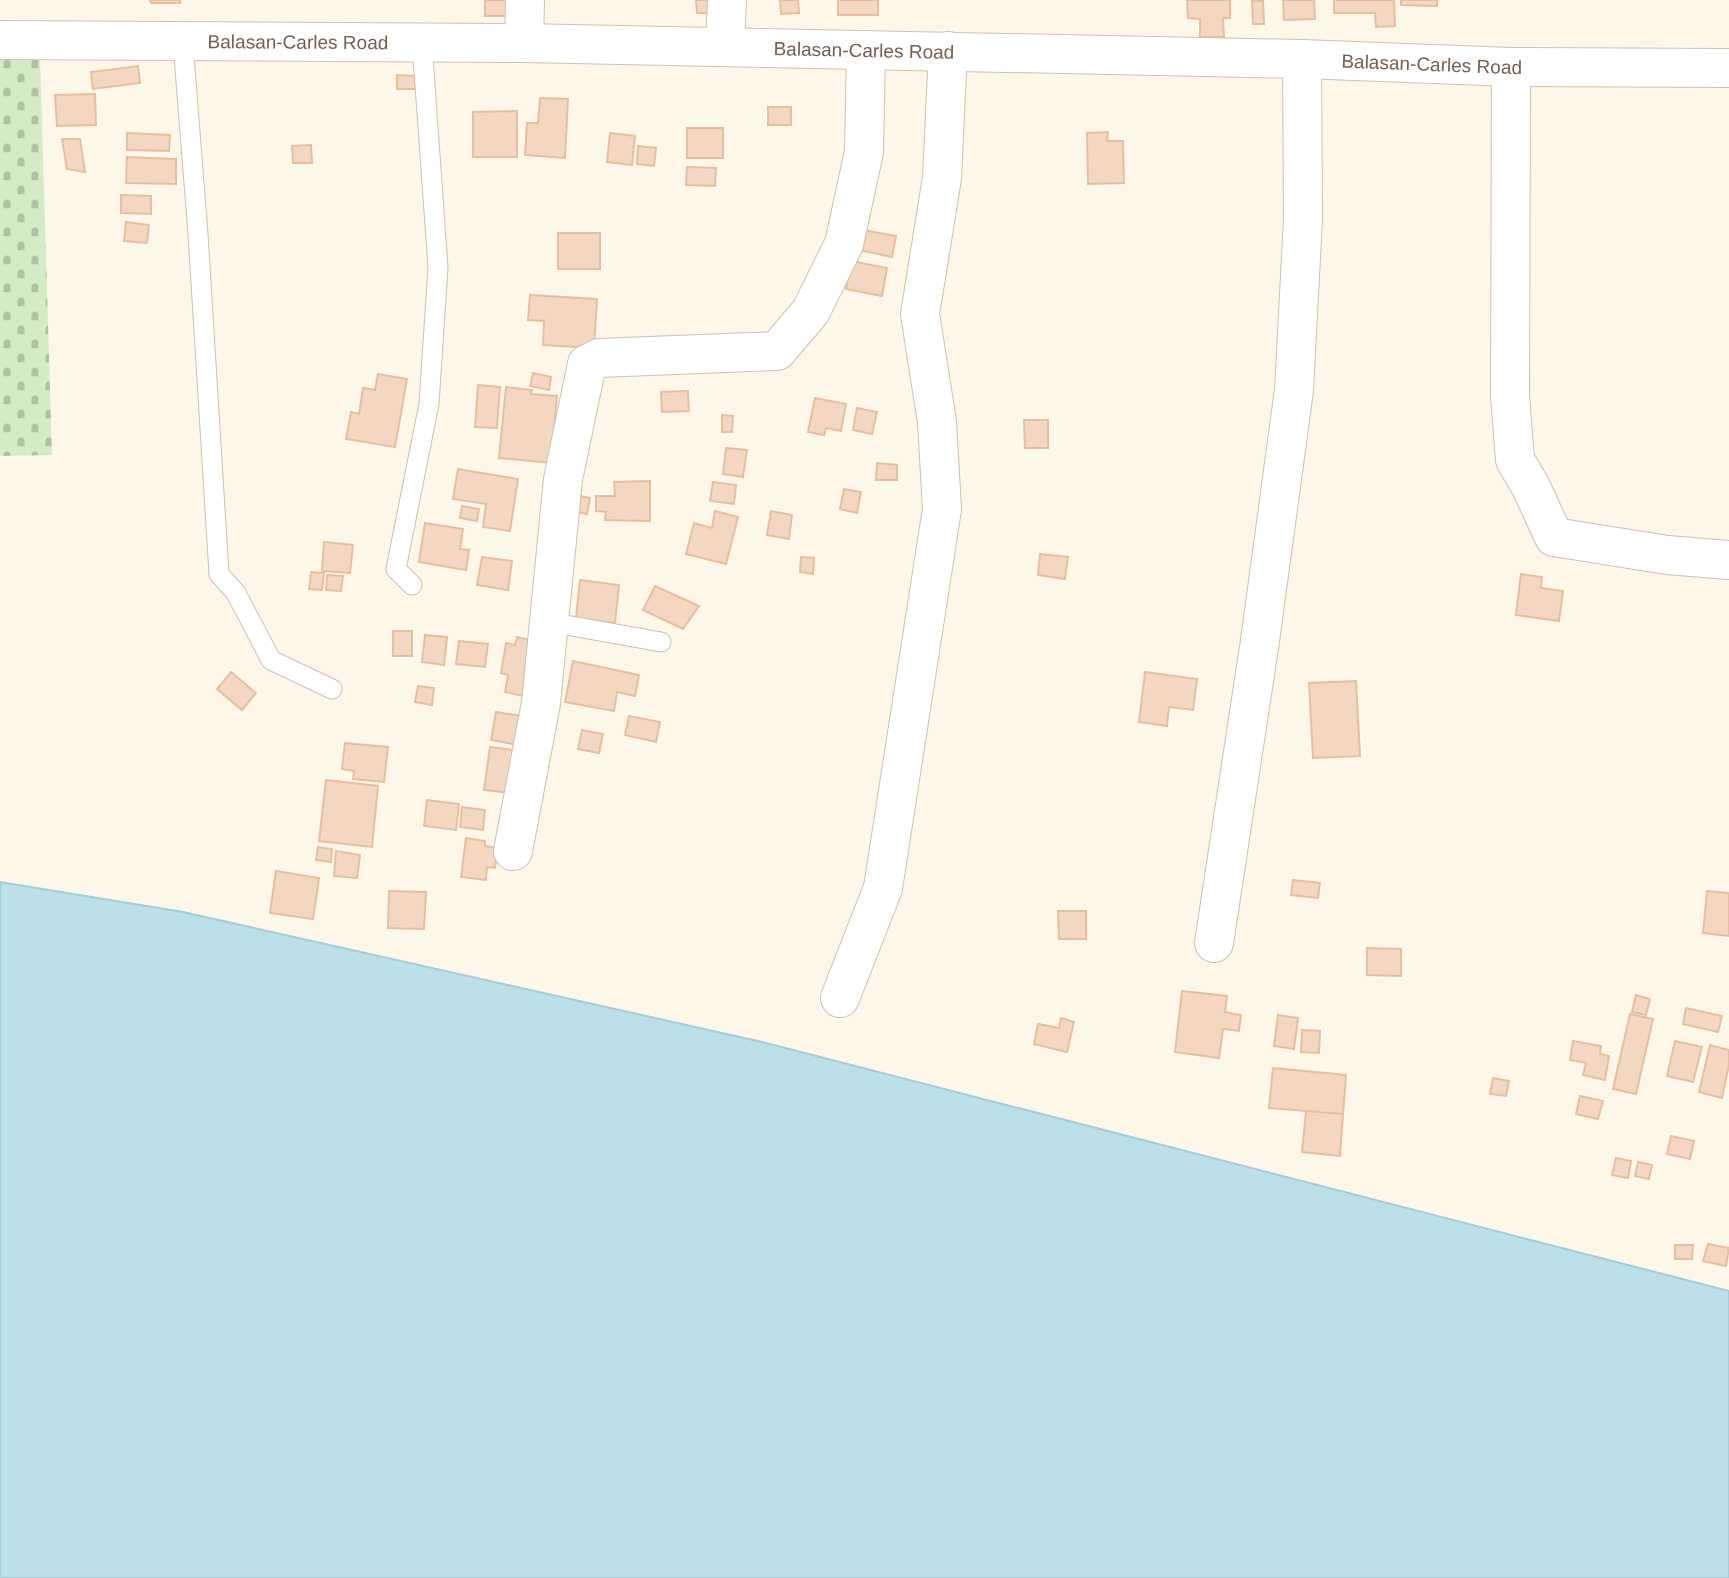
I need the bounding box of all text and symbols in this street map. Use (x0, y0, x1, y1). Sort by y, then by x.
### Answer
street label: Balasan-Carles Road (208, 31, 388, 53)
street label: Balasan-Carles Road (773, 38, 954, 62)
street label: Balasan-Carles Road (1341, 50, 1522, 78)

